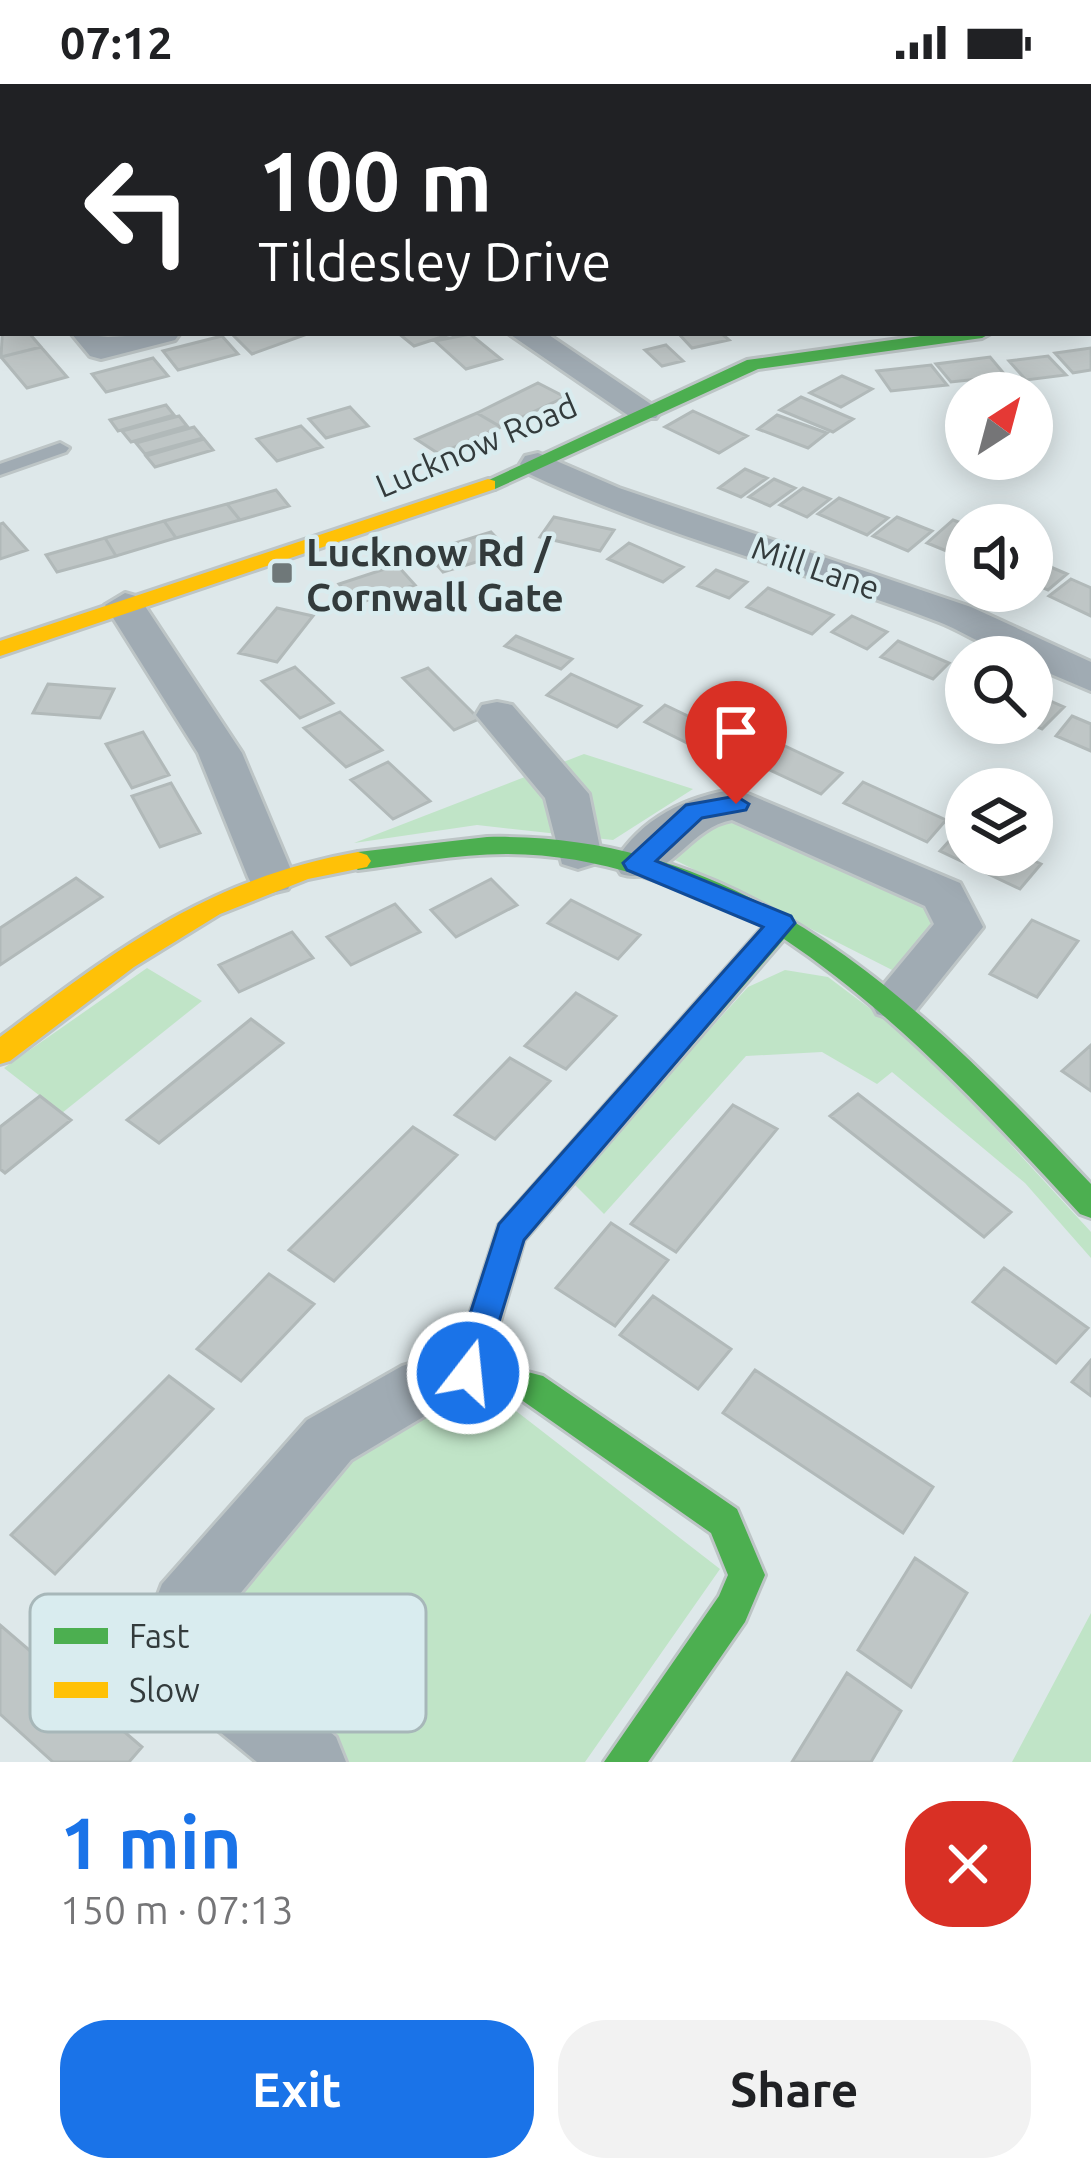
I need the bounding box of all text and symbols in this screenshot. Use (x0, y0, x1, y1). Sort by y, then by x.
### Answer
text: 07:12 (60, 17, 173, 68)
icon: left (60, 132, 216, 288)
text: 100 m (258, 133, 492, 227)
text: Tildesley Drive (258, 231, 611, 291)
north arrow (945, 372, 1053, 480)
map controls (945, 372, 1053, 876)
street label: Lucknow Road (370, 386, 582, 504)
button: sound (945, 504, 1053, 612)
street label: Mill Lane (747, 528, 885, 606)
place label: Lucknow Rd / Cornwall Gate (306, 530, 564, 618)
marker: Lucknow Rd / Cornwall Gate (269, 560, 295, 586)
button: search (945, 636, 1053, 744)
pin (685, 681, 787, 804)
icon: arrive (703, 699, 769, 765)
button: layers (945, 768, 1053, 876)
position arrow (405, 1310, 531, 1436)
legend (30, 1594, 426, 1732)
text: Fast (129, 1617, 189, 1654)
text: Slow (129, 1671, 200, 1708)
button: close (905, 1801, 1031, 1927)
text: 1 min (60, 1802, 242, 1883)
text: 150 m · 07:13 (60, 1888, 294, 1931)
button: Exit (60, 2020, 534, 2158)
button: Share (558, 2020, 1031, 2158)

